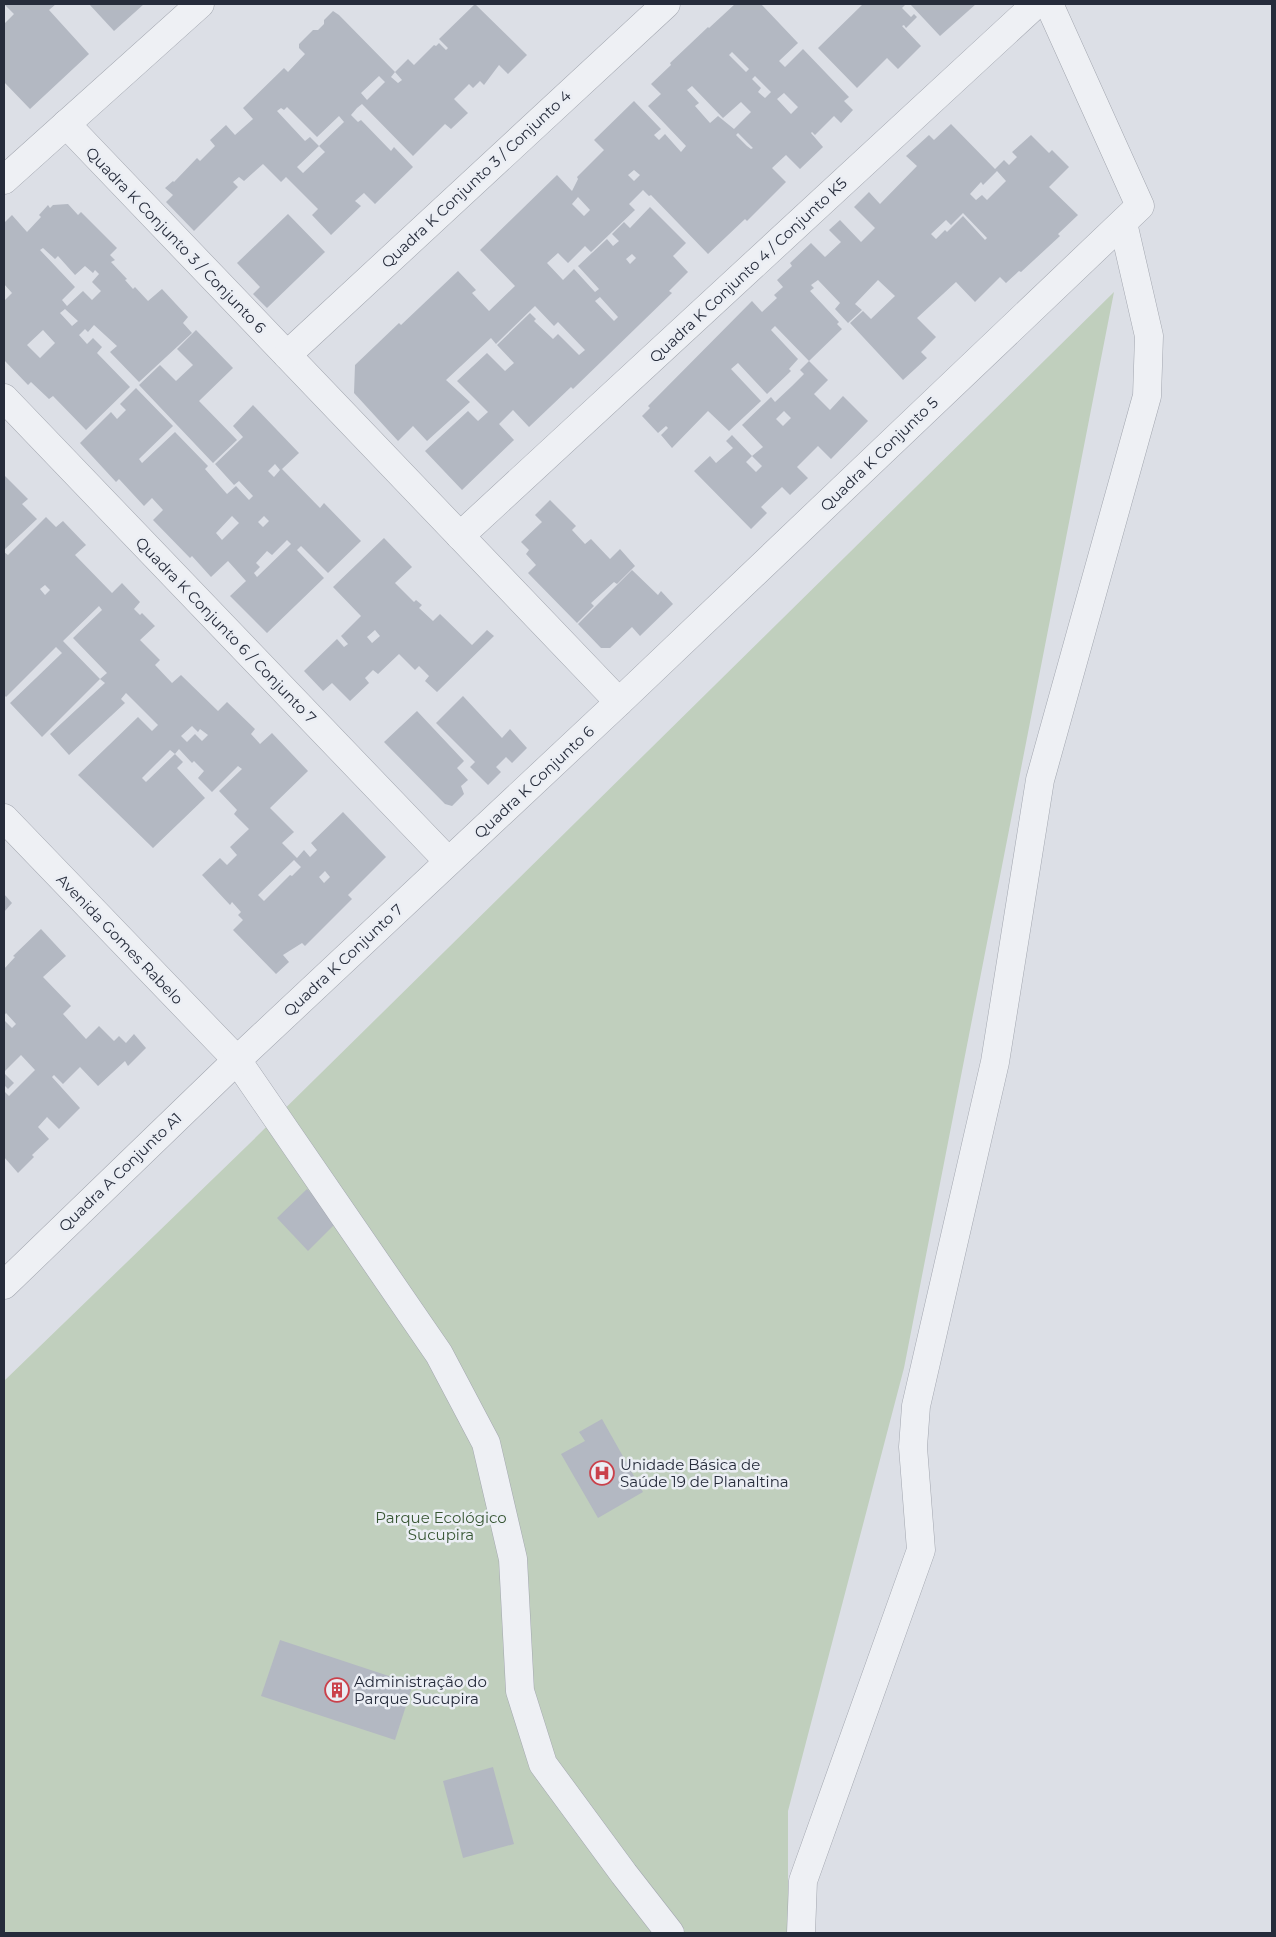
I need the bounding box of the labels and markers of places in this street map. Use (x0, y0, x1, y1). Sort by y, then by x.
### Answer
place label: Unidade Básica de Saúde 19 de Planaltina (620, 1455, 789, 1491)
hospital icon: Unidade Básica de Saúde 19 de Planaltina (589, 1460, 615, 1486)
place label: Administração do Parque Sucupira (354, 1672, 487, 1708)
building icon: Administração do Parque Sucupira (324, 1677, 350, 1703)

